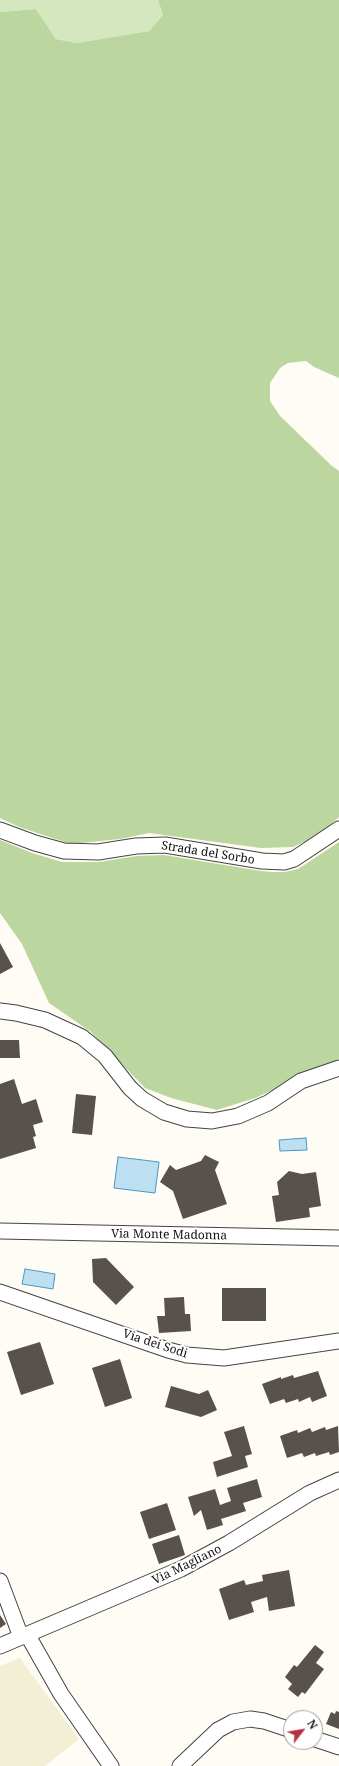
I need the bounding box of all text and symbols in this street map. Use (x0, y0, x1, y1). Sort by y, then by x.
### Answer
street label: Strada del Sorbo (160, 839, 256, 867)
street label: Via Monte Madonna (111, 1227, 227, 1243)
street label: Via dei Sodi (121, 1327, 189, 1361)
street label: Via Magliano (150, 1542, 224, 1588)
north arrow (283, 1710, 323, 1750)
text: N (304, 1716, 322, 1732)

